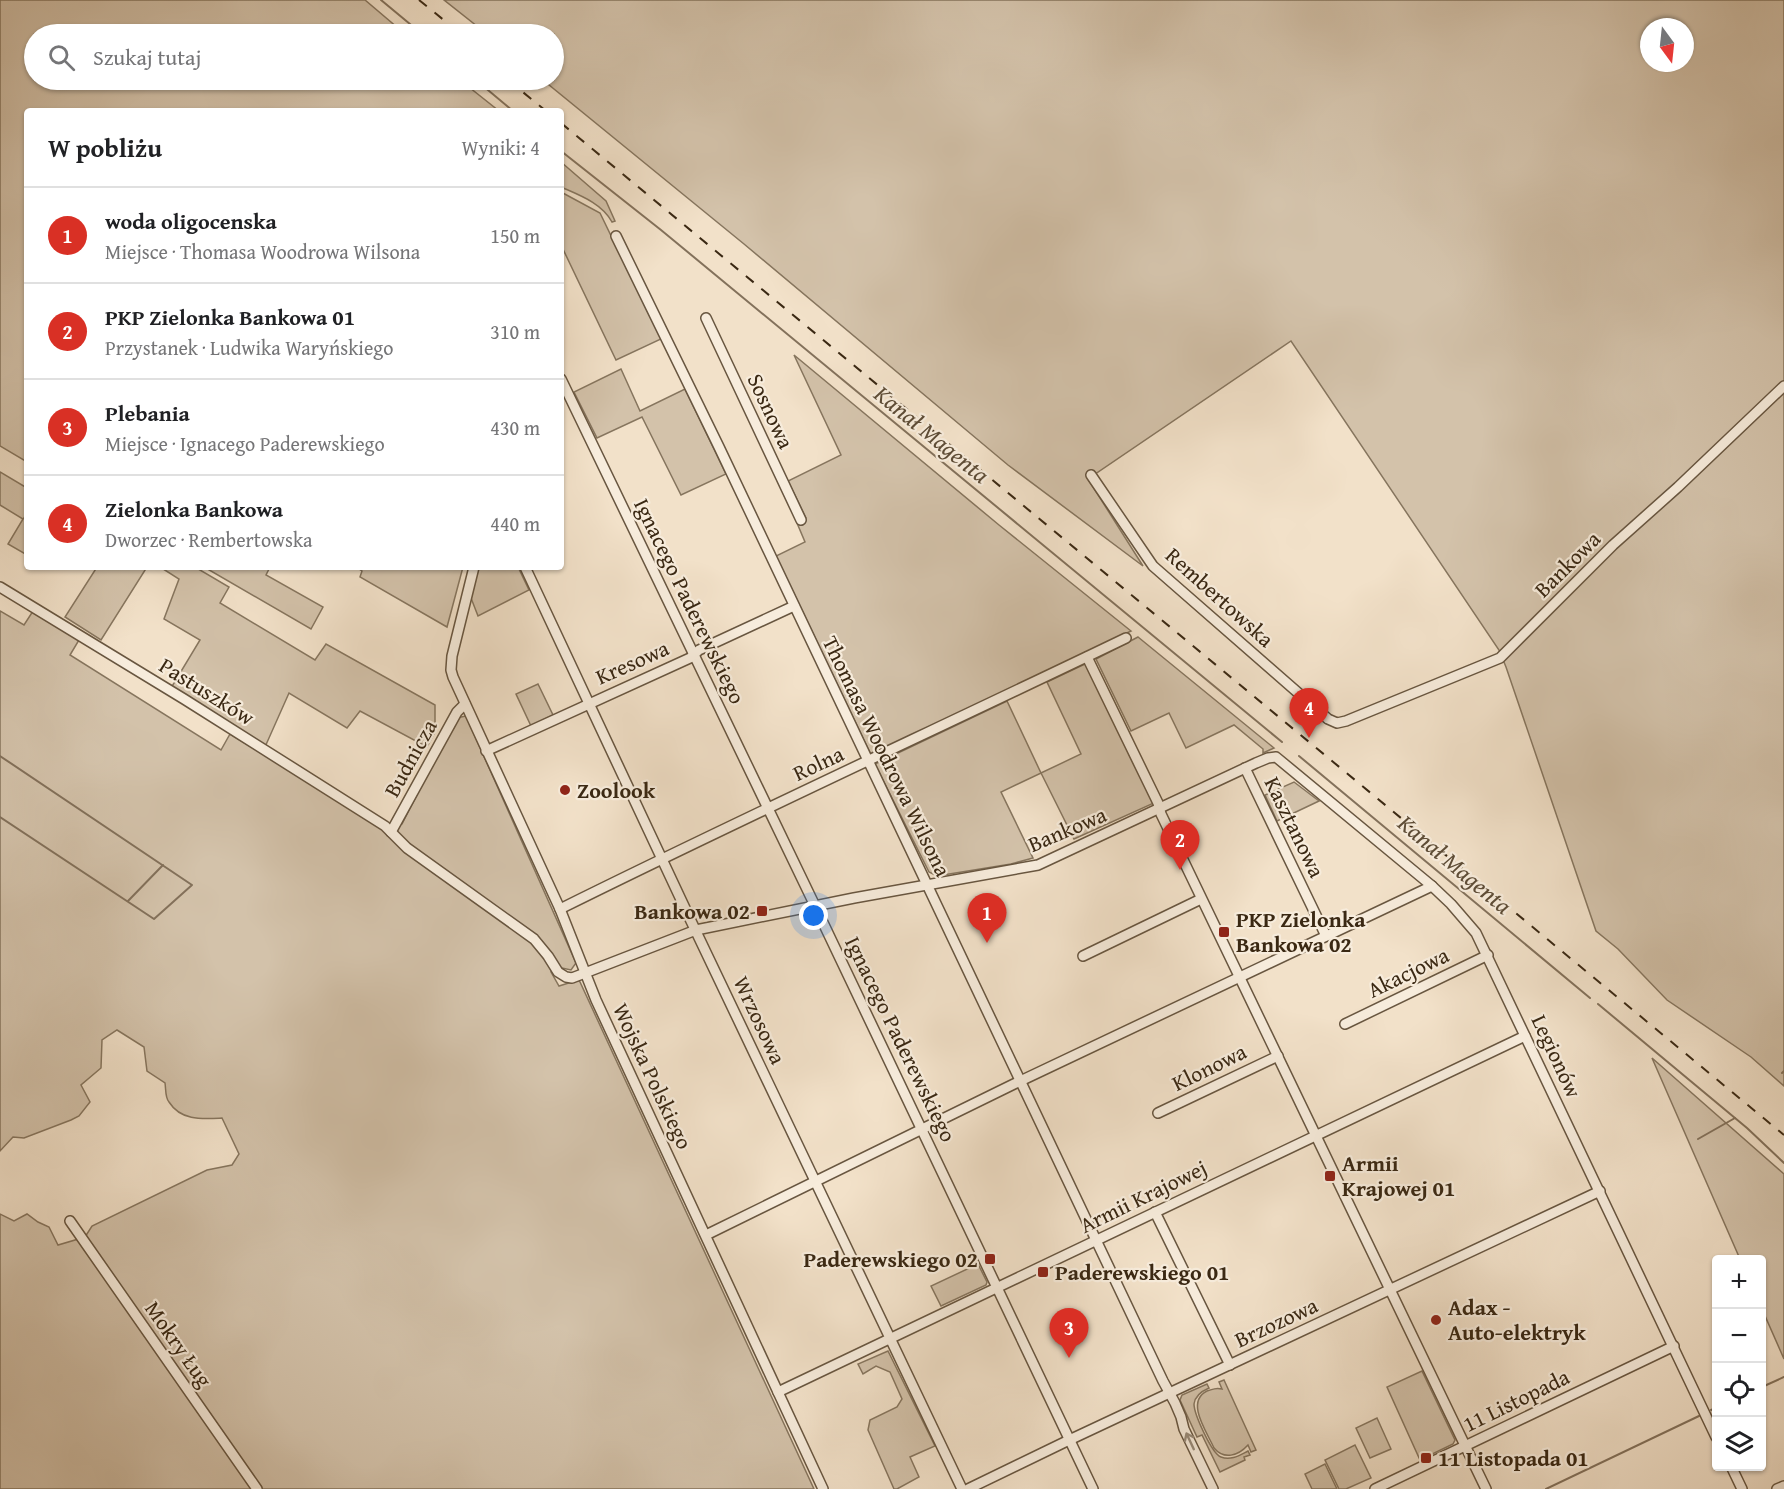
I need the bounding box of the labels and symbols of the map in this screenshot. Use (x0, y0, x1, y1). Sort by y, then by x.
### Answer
north arrow (1640, 18, 1694, 72)
street label: Sosnowa (740, 368, 803, 454)
water label: Kanał Magenta (866, 376, 997, 491)
street label: Ignacego Paderewskiego (626, 493, 754, 709)
street label: Bankowa (1527, 523, 1608, 604)
street label: Rembertowska (1159, 539, 1282, 655)
street label: Thomasa Woodrowa Wilsona (815, 630, 960, 882)
street label: Kresowa (590, 631, 674, 692)
street label: Pastuszków (153, 649, 261, 733)
pin: 4 (1290, 688, 1328, 738)
street label: Budnicza (376, 713, 445, 803)
street label: Rolna (787, 737, 849, 789)
street label: Kasztanowa (1257, 771, 1334, 883)
place label: Zoolook (577, 774, 656, 806)
marker: Zoolook (558, 783, 572, 797)
street label: Bankowa (1023, 798, 1112, 860)
water label: Kanał Magenta (1390, 805, 1520, 922)
pin: 2 (1160, 820, 1200, 870)
pin: 1 (968, 894, 1006, 943)
place label: Bankowa 02 (634, 895, 750, 927)
your location (799, 901, 828, 930)
place label: PKP Zielonka Bankowa 02 (1236, 903, 1366, 960)
marker: Bankowa 02 (755, 904, 769, 918)
marker: PKP Zielonka Bankowa 02 (1217, 925, 1231, 939)
street label: Ignacego Paderewskiego (837, 931, 965, 1147)
street label: Akacjowa (1362, 938, 1455, 1005)
street label: Wrzosowa (726, 971, 795, 1070)
street label: Wojska Polskiego (605, 998, 701, 1154)
street label: Legionów (1524, 1009, 1590, 1103)
street label: Klonowa (1166, 1035, 1252, 1099)
place label: Armii Krajowej 01 (1342, 1147, 1455, 1204)
street label: Armii Krajowej (1074, 1151, 1212, 1241)
marker: Armii Krajowej 01 (1323, 1169, 1337, 1183)
place label: Paderewskiego 02 (804, 1243, 978, 1275)
marker: Paderewskiego 02 (983, 1252, 997, 1266)
place label: Paderewskiego 01 (1055, 1256, 1229, 1288)
marker: Paderewskiego 01 (1036, 1265, 1050, 1279)
street label: Brzozowa (1229, 1289, 1323, 1355)
place label: Adax - Auto-elektryk (1448, 1291, 1586, 1348)
street label: Mokry Ług (138, 1294, 220, 1394)
pin: 3 (1050, 1308, 1088, 1358)
marker: Adax - Auto-elektryk (1429, 1313, 1443, 1327)
street label: 11 Listopada (1457, 1360, 1575, 1440)
one-way arrow (1183, 1433, 1195, 1451)
place label: 11 Listopada 01 (1438, 1442, 1589, 1474)
marker: 11 Listopada 01 (1419, 1451, 1433, 1465)

